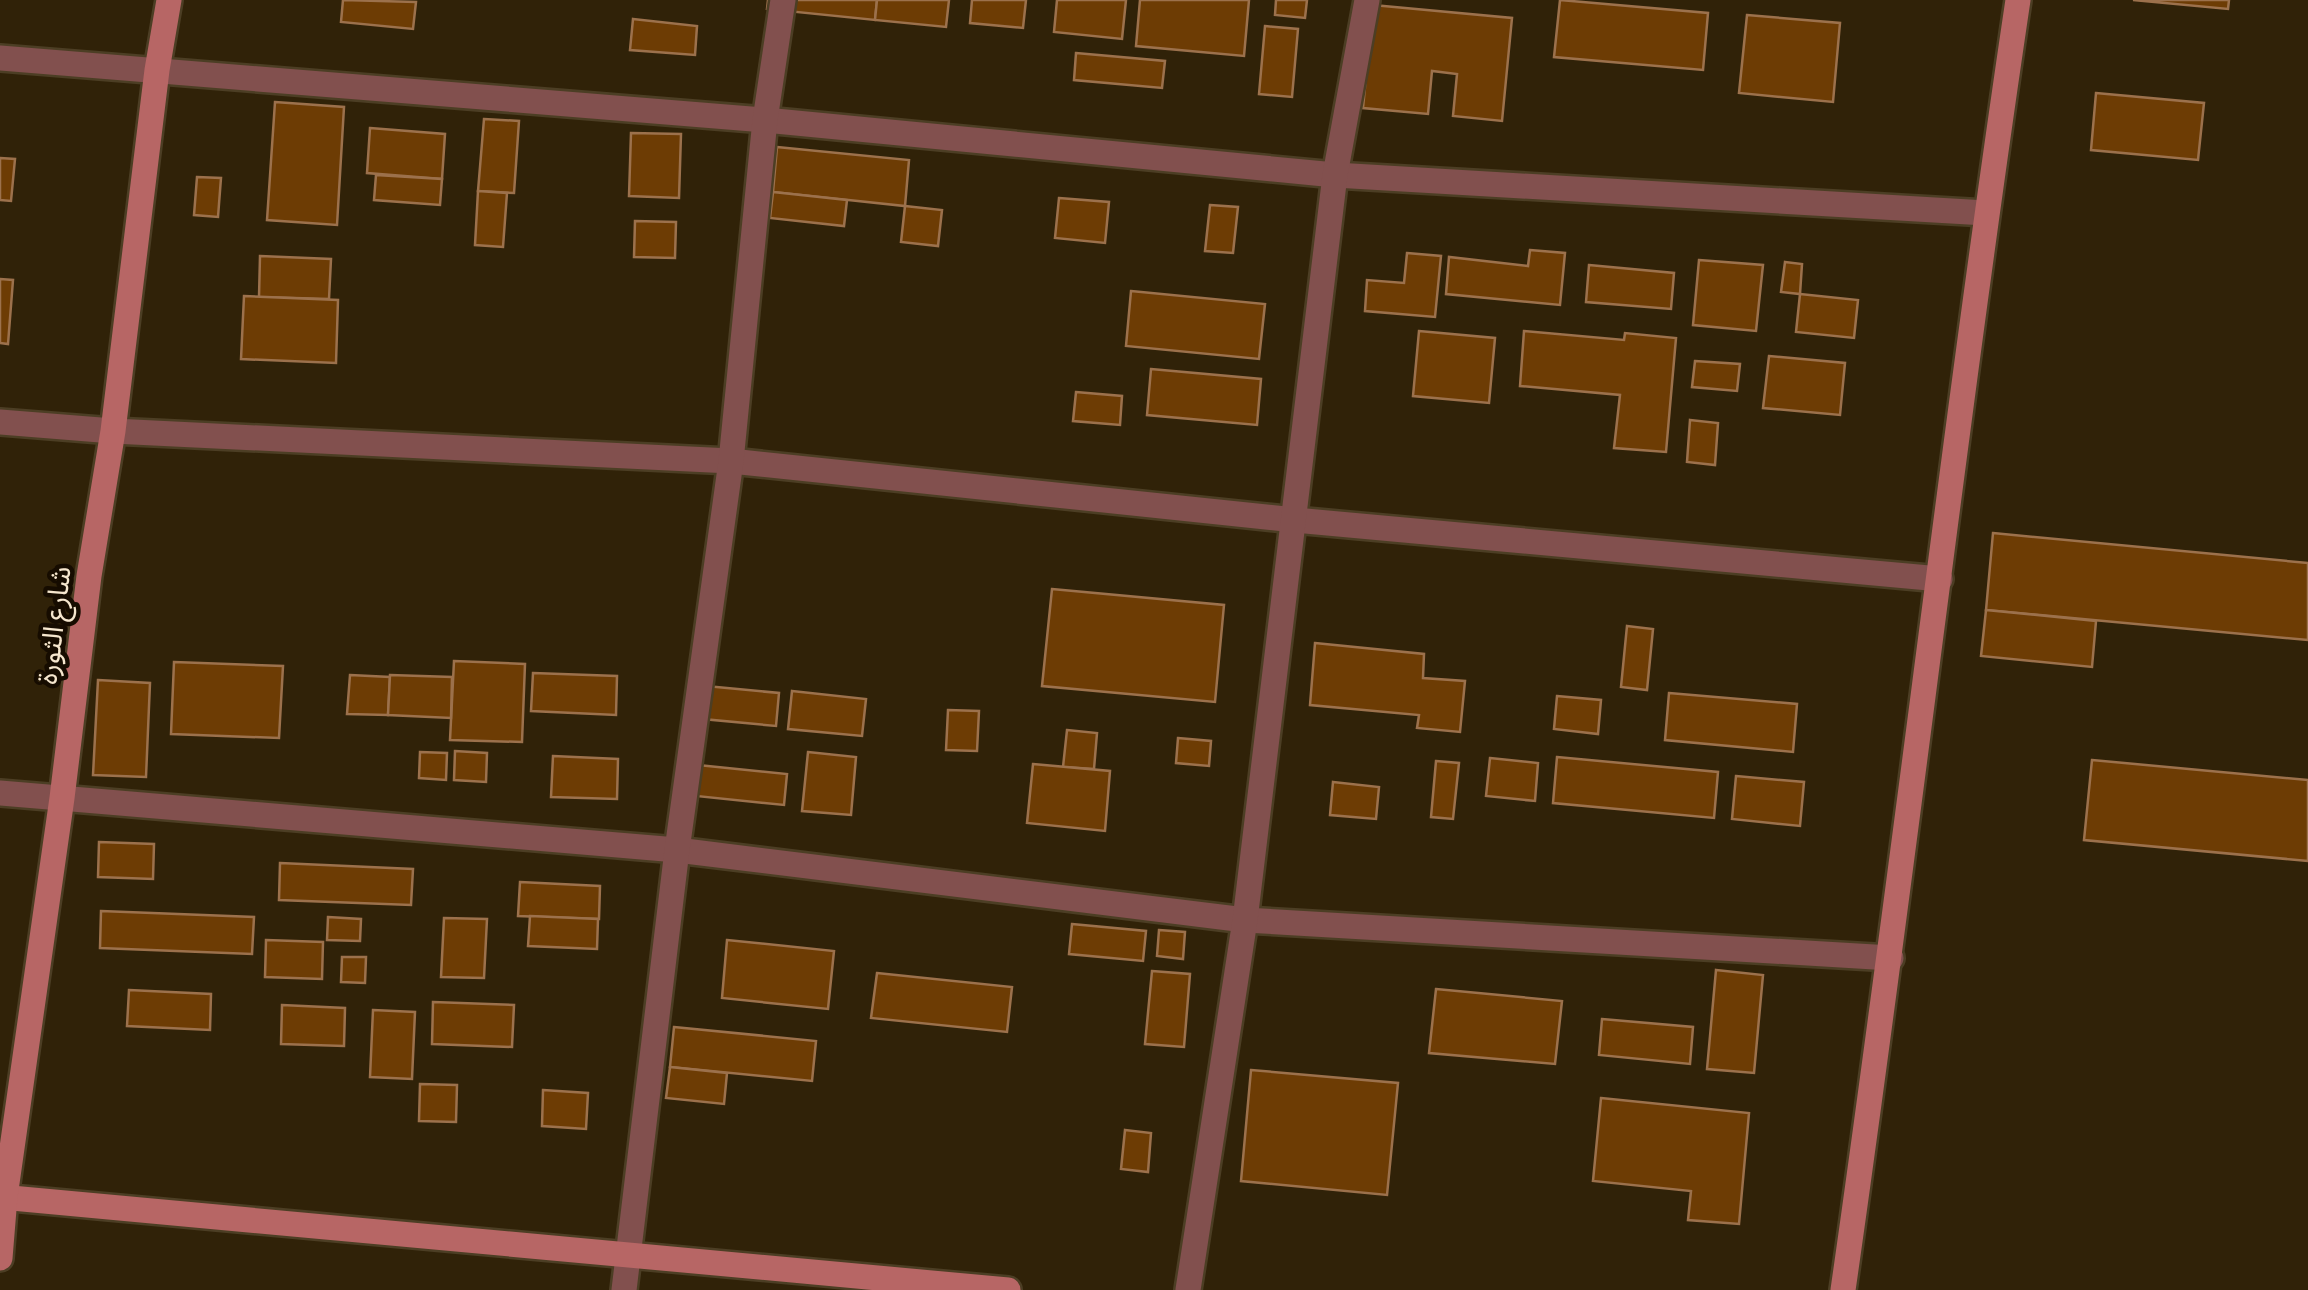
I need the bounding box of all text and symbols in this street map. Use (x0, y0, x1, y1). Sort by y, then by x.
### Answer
street label: شارع الثورة (27, 564, 82, 686)

